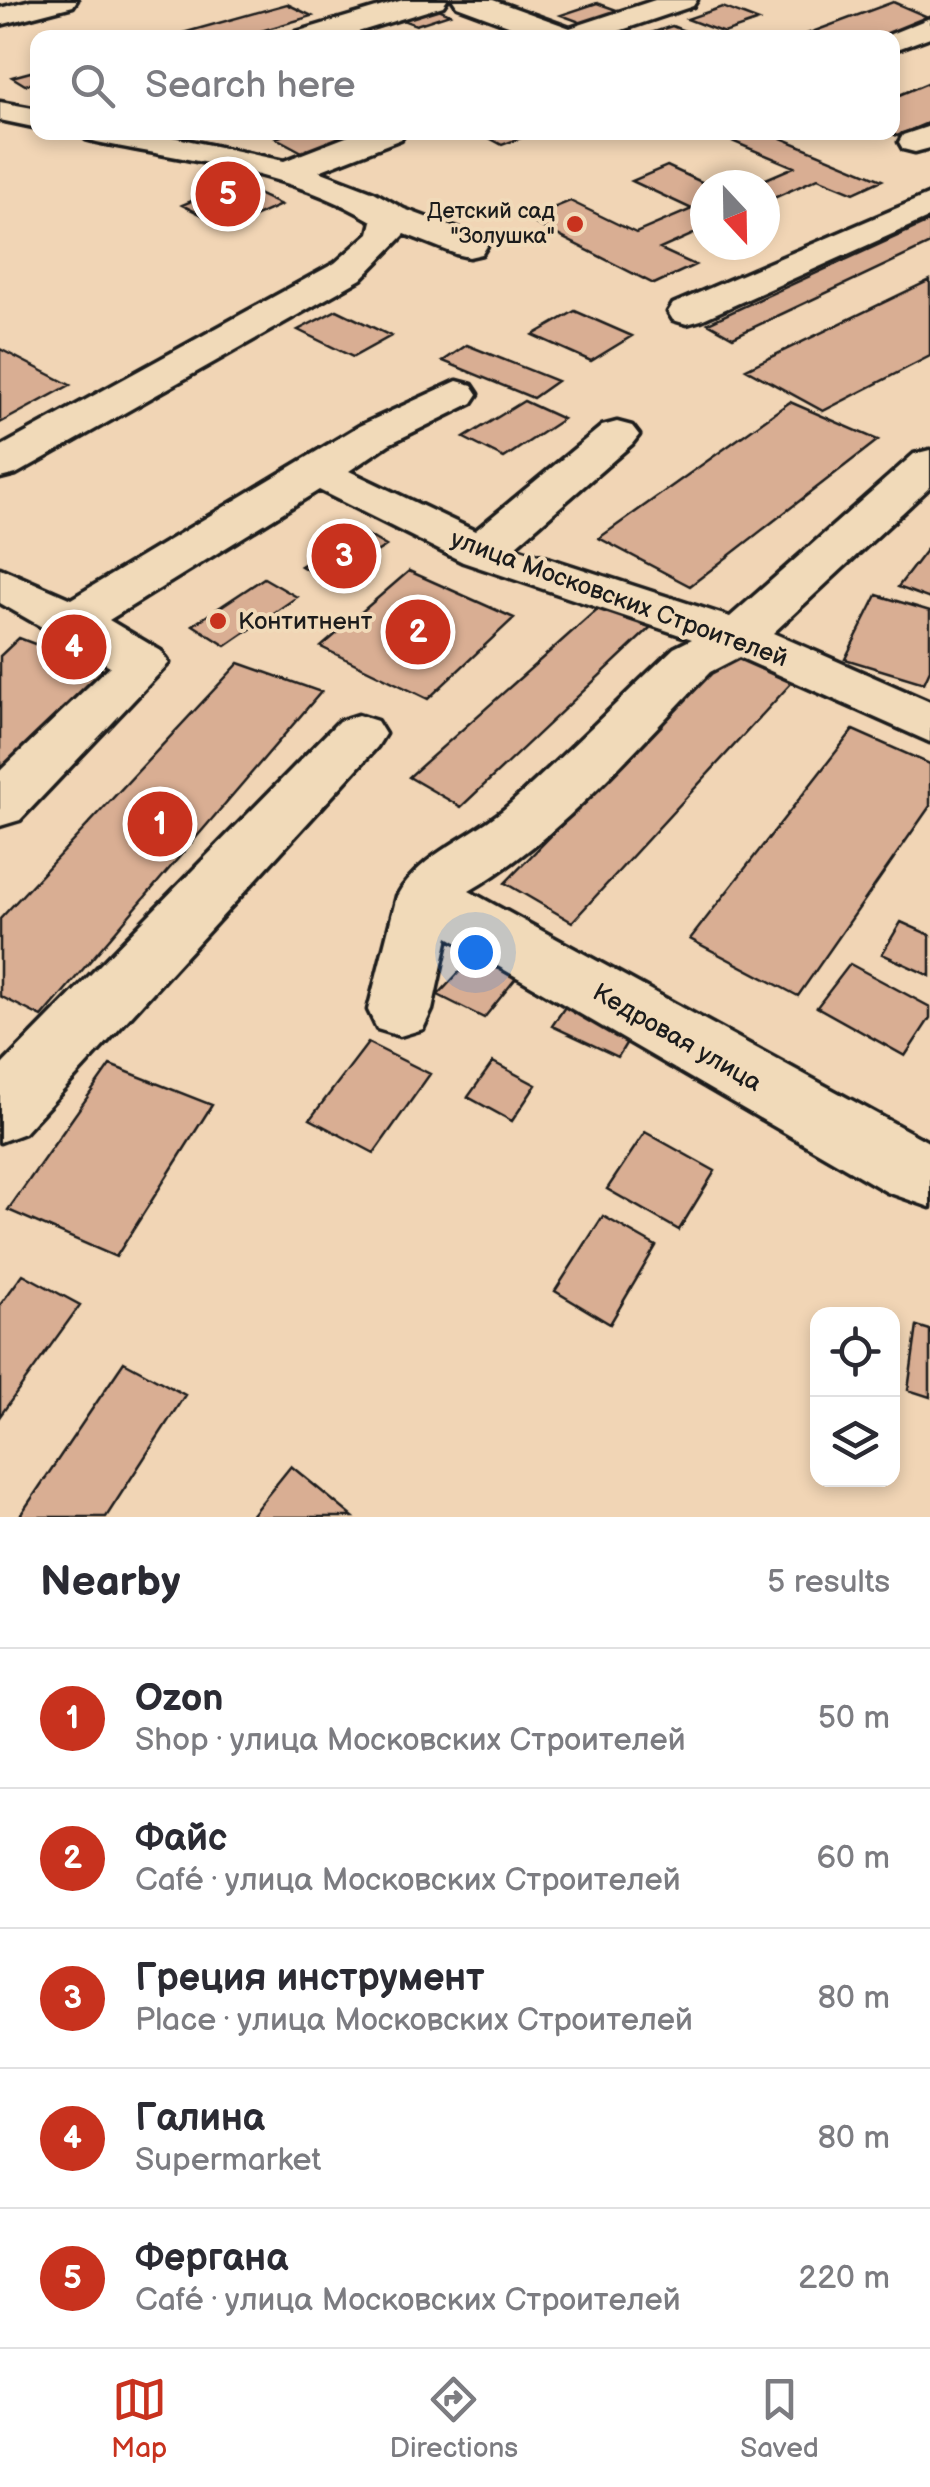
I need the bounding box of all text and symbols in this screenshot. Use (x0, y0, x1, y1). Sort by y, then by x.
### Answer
search box (30, 30, 900, 140)
icon: search (65, 58, 120, 113)
text: Search here (145, 63, 356, 108)
pin: 5 (196, 156, 260, 232)
north arrow (690, 170, 780, 260)
place label: Детский сад "Золушка" (427, 198, 555, 250)
marker: Детский сад "Золушка" (564, 213, 586, 235)
pin: 3 (312, 518, 376, 594)
street label: улица Московских Строителей (446, 523, 792, 675)
pin: 2 (386, 594, 450, 670)
place label: Контитнент (238, 606, 373, 637)
pin: 4 (42, 610, 106, 684)
marker: Контитнент (207, 610, 229, 632)
pin: 1 (128, 786, 192, 862)
your location (450, 927, 501, 978)
street label: Кедровая улица (587, 977, 767, 1099)
map controls (810, 1307, 900, 1487)
button: locate (810, 1307, 900, 1397)
button: layers (810, 1397, 900, 1487)
text: Nearby (40, 1557, 180, 1608)
text: 5 results (767, 1563, 890, 1602)
text: Ozon (135, 1676, 224, 1721)
text: 1 (66, 1699, 79, 1738)
text: 50 m (818, 1699, 890, 1738)
text: Shop · улица Московских Строителей (135, 1721, 686, 1760)
text: Файс (135, 1816, 227, 1861)
text: 2 (63, 1839, 82, 1878)
text: 60 m (817, 1839, 890, 1878)
text: Café · улица Московских Строителей (135, 1861, 681, 1900)
text: Греция инструмент (135, 1956, 484, 2001)
text: 3 (63, 1979, 82, 2018)
text: 80 m (817, 1979, 890, 2018)
text: Place · улица Московских Строителей (135, 2001, 693, 2040)
text: Галина (135, 2096, 265, 2141)
text: 4 (63, 2119, 82, 2158)
text: 80 m (817, 2119, 890, 2158)
text: Supermarket (135, 2141, 321, 2180)
text: Фергана (135, 2236, 288, 2281)
text: 5 (63, 2259, 82, 2298)
text: 220 m (798, 2259, 890, 2298)
text: Café · улица Московских Строителей (135, 2281, 681, 2320)
tab: Map (111, 2372, 167, 2465)
tab: Directions (389, 2372, 518, 2465)
tab: Saved (740, 2372, 819, 2465)

